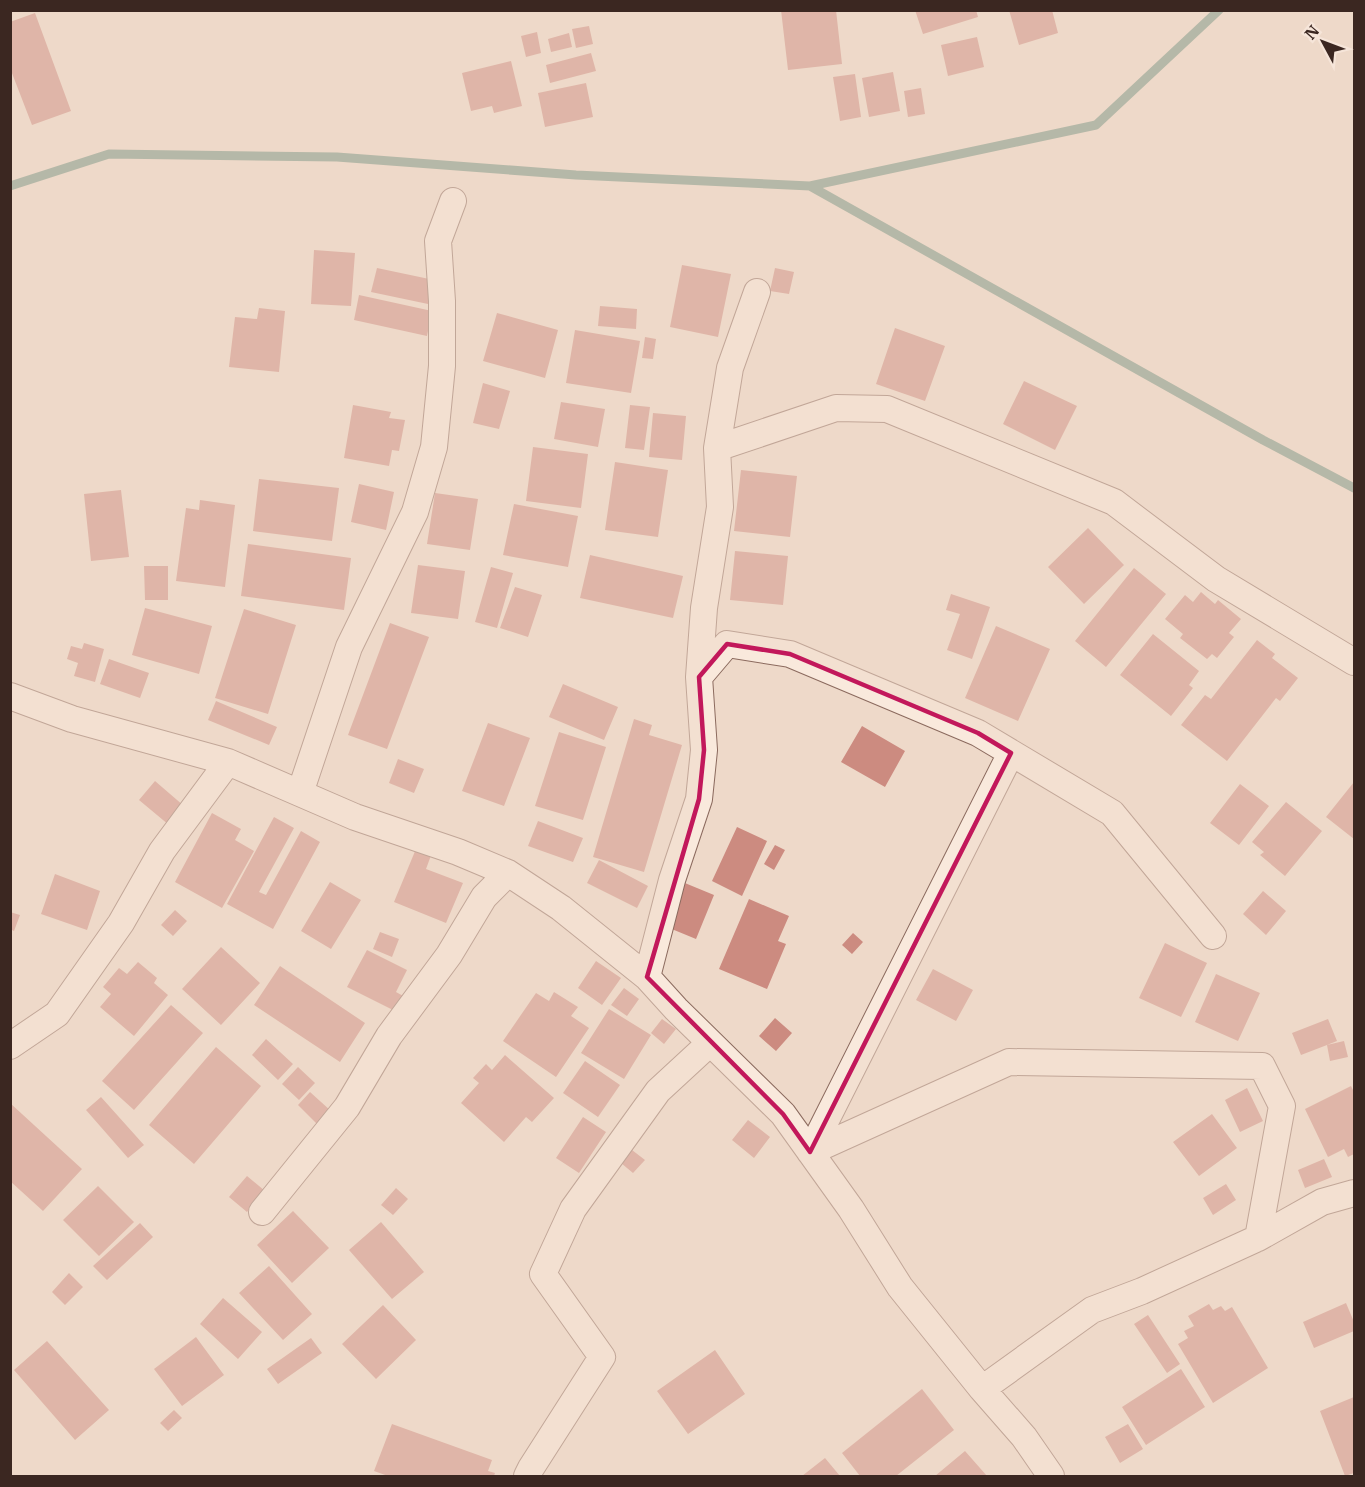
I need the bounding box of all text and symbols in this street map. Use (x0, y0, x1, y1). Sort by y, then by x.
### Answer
north arrow (1293, 12, 1353, 72)
text: N (1300, 21, 1323, 43)

